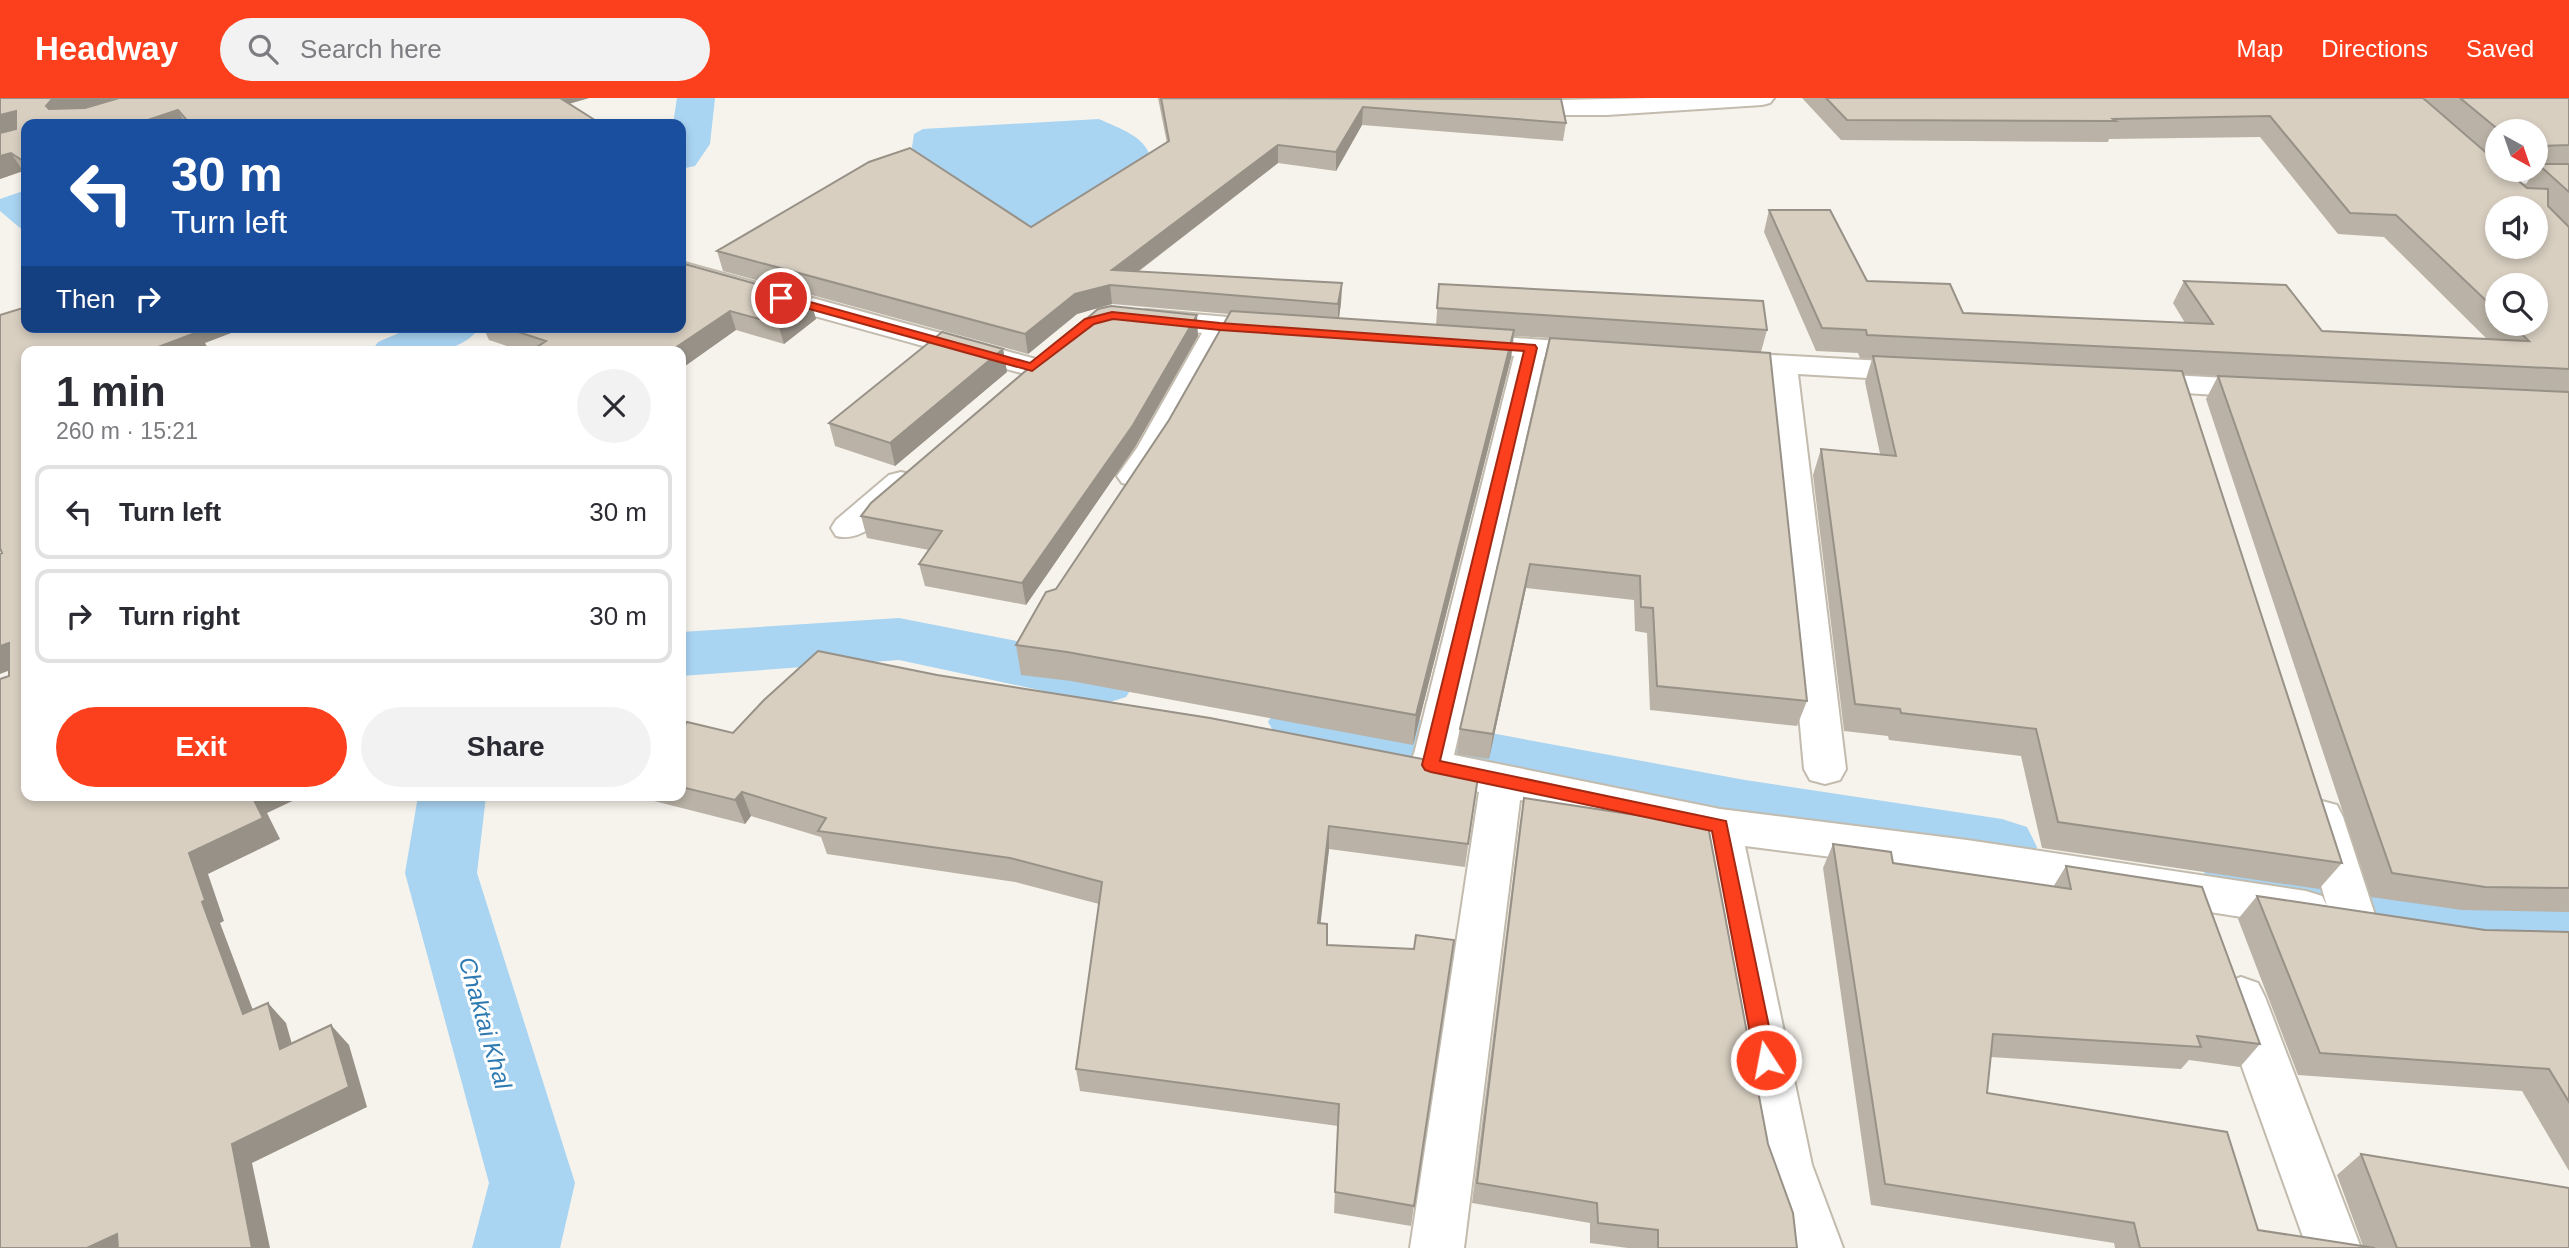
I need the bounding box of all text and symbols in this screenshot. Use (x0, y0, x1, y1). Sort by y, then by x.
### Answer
search box (220, 18, 710, 81)
text: Headway (35, 30, 178, 67)
icon: search (244, 30, 282, 68)
text: Search here (300, 34, 442, 64)
text: Map (2237, 35, 2283, 62)
text: Directions (2321, 35, 2428, 62)
text: Saved (2466, 35, 2534, 62)
north arrow (2485, 119, 2548, 182)
map controls (2485, 119, 2548, 336)
icon: left (56, 147, 147, 238)
text: 30 m (171, 147, 283, 201)
button: sound (2485, 196, 2548, 259)
text: Turn left (171, 204, 287, 240)
pin (751, 268, 811, 328)
button: search (2485, 273, 2548, 336)
icon: arrive (762, 279, 800, 317)
icon: right (129, 280, 167, 318)
text: Then (56, 284, 115, 314)
text: 1 min (56, 368, 166, 415)
button: close (577, 369, 651, 443)
text: 260 m · 15:21 (56, 418, 198, 444)
icon: left (60, 493, 98, 531)
text: Turn left (119, 497, 221, 527)
text: 30 m (589, 497, 647, 527)
icon: right (60, 597, 98, 635)
text: Turn right (119, 601, 240, 631)
text: 30 m (589, 601, 647, 631)
button: Exit (56, 707, 347, 787)
button: Share (361, 707, 651, 787)
water label: Chaktai Khal (454, 954, 517, 1093)
position arrow (1729, 1023, 1803, 1097)

